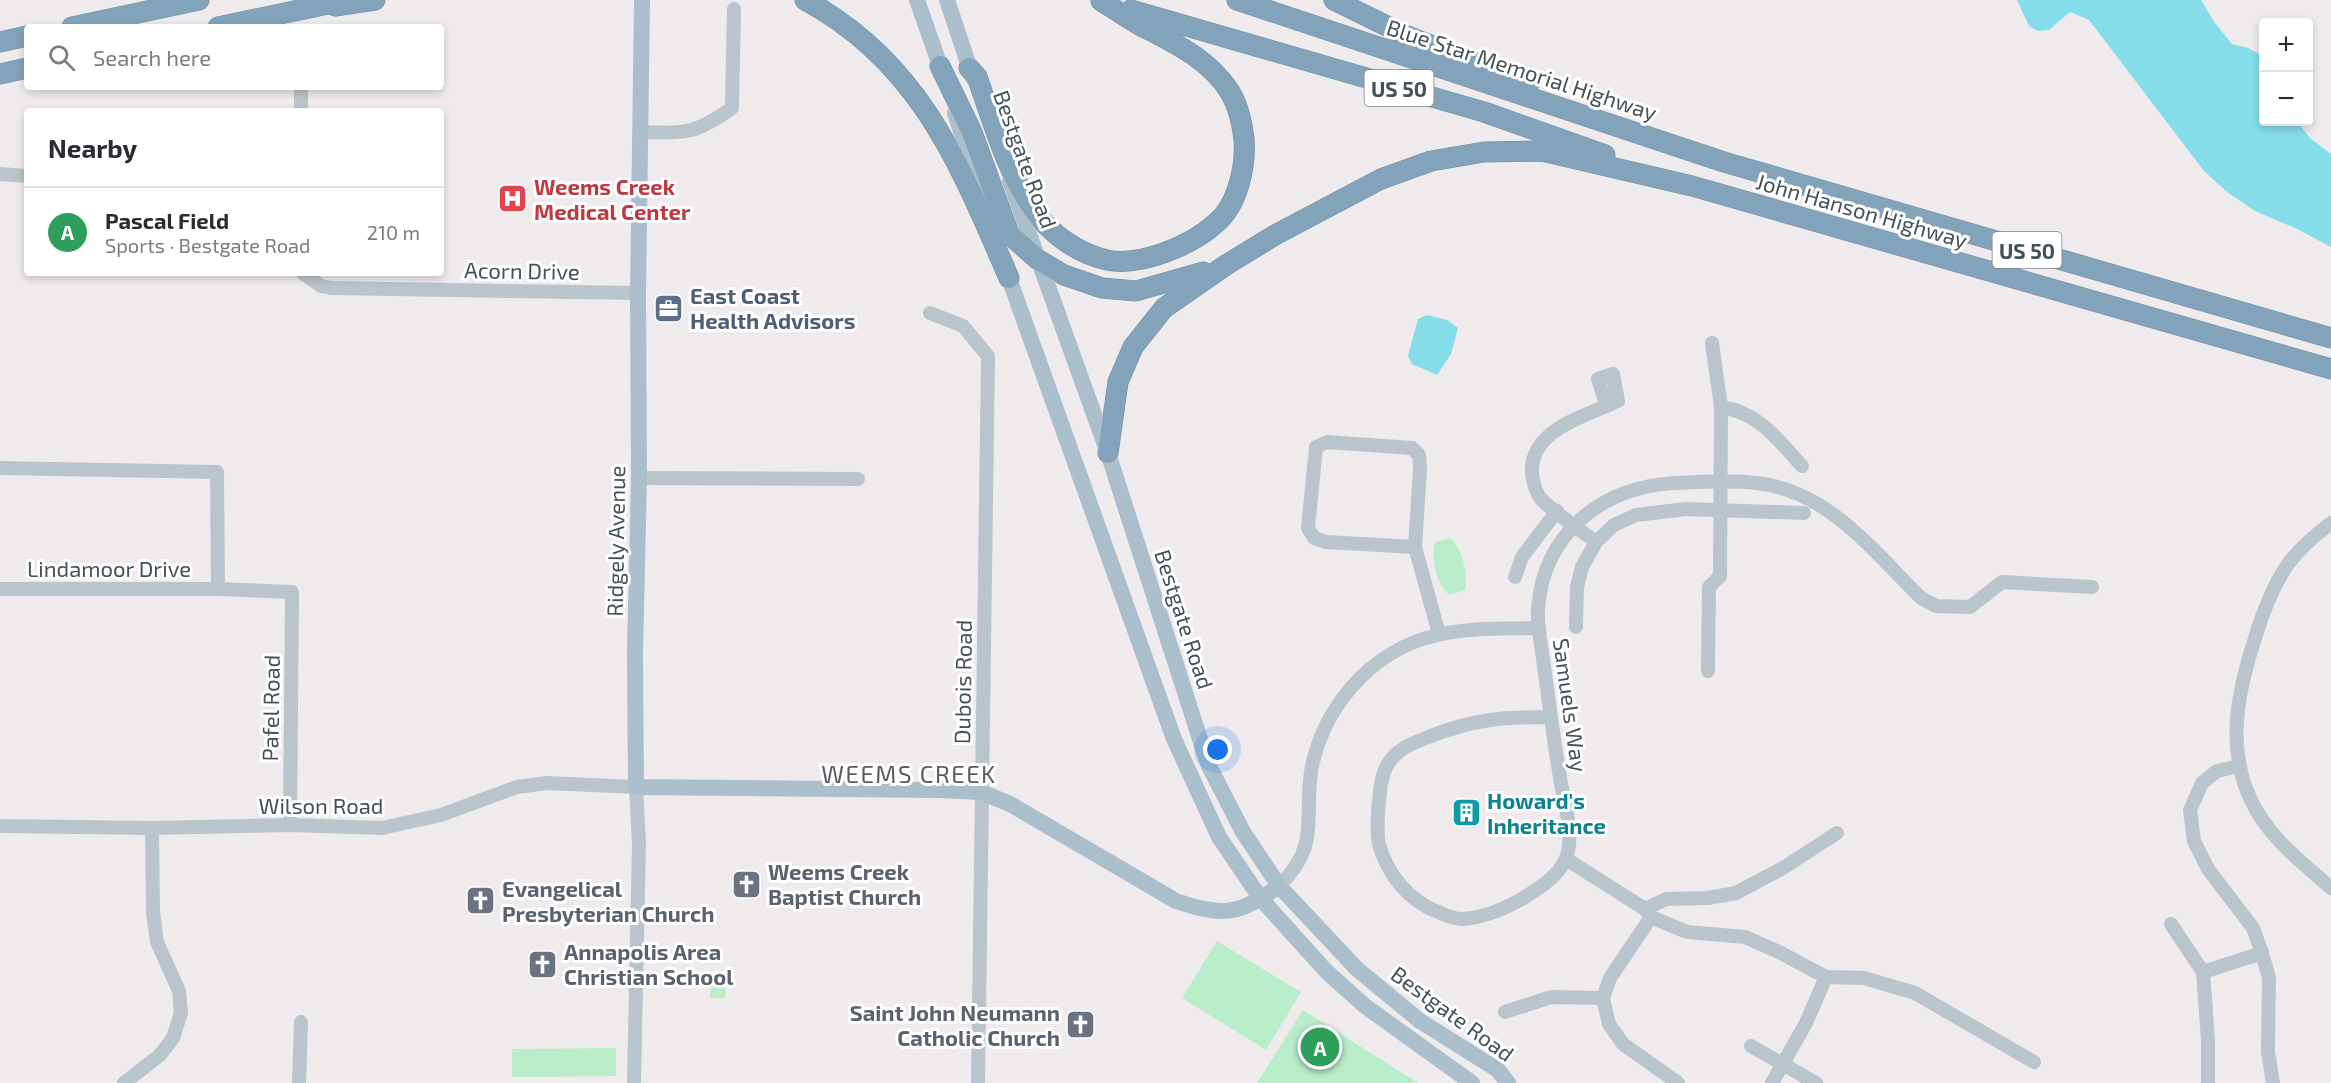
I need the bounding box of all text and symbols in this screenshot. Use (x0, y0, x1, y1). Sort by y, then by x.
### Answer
street label: Blue Star Memorial Highway (1384, 13, 1661, 125)
map controls (2259, 18, 2313, 126)
button: + (2259, 18, 2313, 72)
search box (24, 24, 444, 90)
icon: search (45, 41, 78, 74)
text: Search here (93, 44, 211, 70)
road number: US 50 (1364, 70, 1434, 106)
button: − (2259, 72, 2313, 126)
street label: Bestgate Road (989, 86, 1063, 232)
text: Nearby (48, 132, 137, 163)
street label: John Hanson Highway (1753, 167, 1971, 253)
place label: Weems Creek Medical Center (534, 173, 691, 224)
hospital icon: Weems Creek Medical Center (497, 183, 529, 215)
text: Pascal Field (105, 207, 229, 233)
text: A (61, 220, 74, 244)
text: 210 m (367, 220, 420, 244)
road number: US 50 (1992, 232, 2062, 268)
text: Sports · Bestgate Road (105, 233, 310, 257)
street label: Acorn Drive (464, 256, 580, 284)
place label: East Coast Health Advisors (690, 282, 855, 333)
office icon: East Coast Health Advisors (653, 292, 685, 324)
street label: Ridgely Avenue (601, 465, 629, 617)
street label: Bestgate Road (1150, 546, 1220, 692)
street label: Lindamoor Drive (27, 555, 191, 581)
street label: Dubois Road (948, 620, 976, 744)
street label: Samuels Way (1549, 637, 1593, 774)
street label: Pafel Road (256, 655, 284, 761)
your location (1203, 735, 1232, 764)
district label: WEEMS CREEK (821, 759, 997, 788)
place label: Howard's Inheritance (1487, 787, 1606, 838)
street label: Wilson Road (259, 792, 383, 818)
building icon: Howard's Inheritance (1450, 797, 1482, 829)
place label: Weems Creek Baptist Church (768, 858, 921, 909)
church icon: Weems Creek Baptist Church (731, 868, 763, 900)
place label: Evangelical Presbyterian Church (502, 875, 715, 927)
church icon: Evangelical Presbyterian Church (465, 885, 497, 917)
place label: Annapolis Area Christian School (564, 938, 734, 989)
church icon: Annapolis Area Christian School (527, 948, 559, 980)
street label: Bestgate Road (1387, 960, 1519, 1066)
place label: Saint John Neumann Catholic Church (850, 999, 1060, 1050)
church icon: Saint John Neumann Catholic Church (1065, 1009, 1097, 1041)
pin: A (1300, 1024, 1340, 1070)

